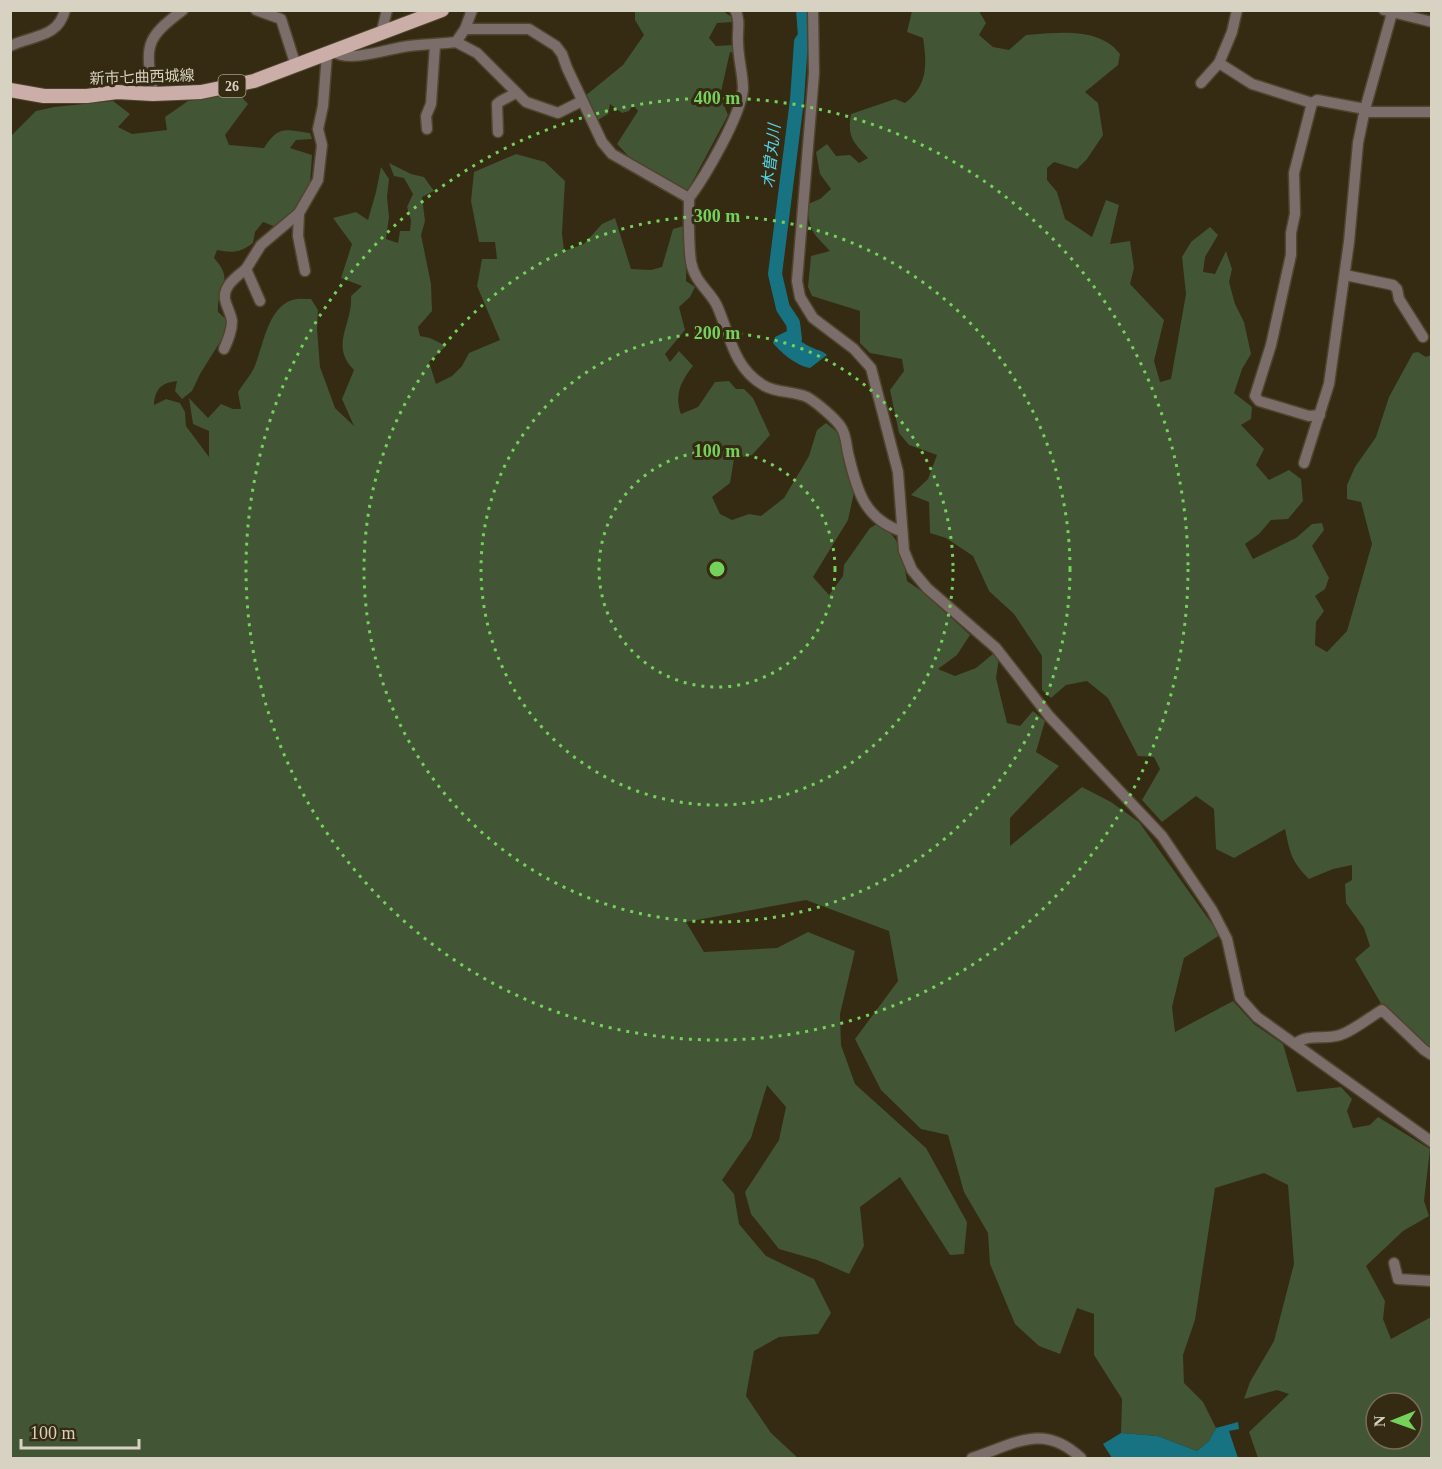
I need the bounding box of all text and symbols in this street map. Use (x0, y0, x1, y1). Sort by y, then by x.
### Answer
street label: 新市七曲西城線 (89, 67, 195, 87)
road number: 26 (218, 75, 246, 97)
text: 400 m (694, 88, 740, 108)
water label: 木曽丸川 (759, 121, 783, 189)
text: 300 m (694, 206, 740, 226)
text: 200 m (694, 323, 740, 343)
text: 100 m (694, 441, 740, 461)
centre of rings (707, 559, 727, 579)
north arrow (1364, 1391, 1424, 1451)
scale bar (21, 1412, 140, 1450)
text: N (1371, 1415, 1388, 1427)
text: 100 m (30, 1423, 76, 1443)

